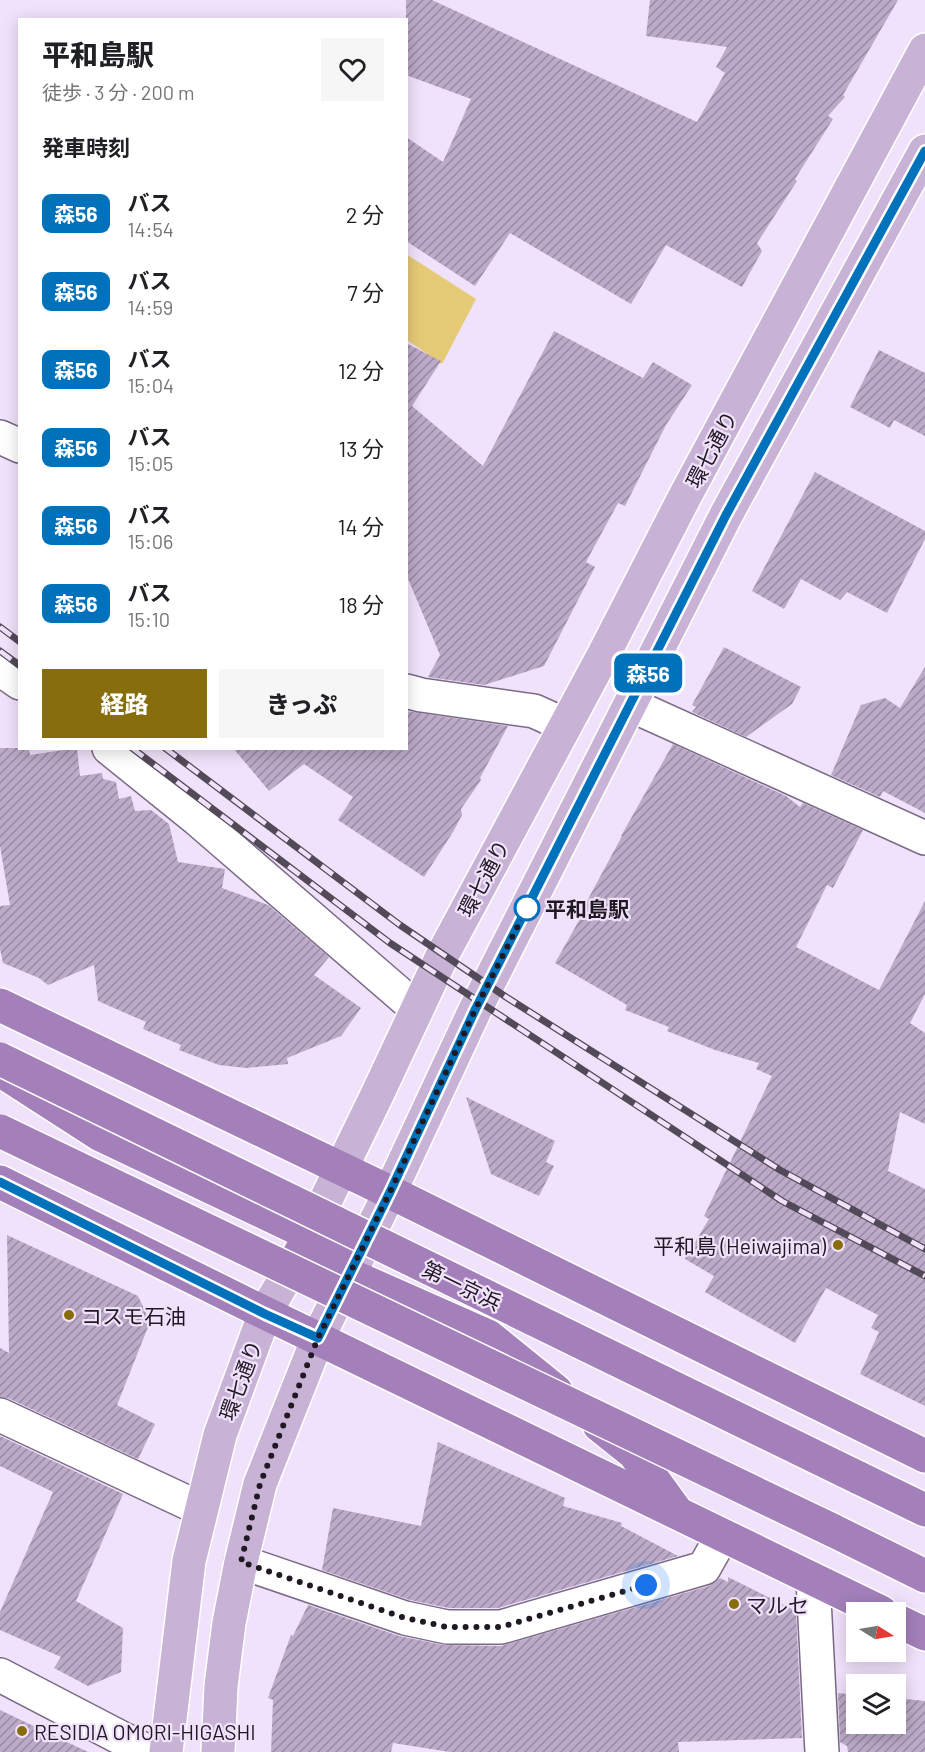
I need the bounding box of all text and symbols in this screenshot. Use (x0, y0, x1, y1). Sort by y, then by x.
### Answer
text: 平和島駅 (42, 37, 154, 71)
button: heart (321, 38, 384, 101)
text: 徒歩 · 3 分 · 200 m (42, 80, 195, 104)
text: 発車時刻 (42, 134, 130, 160)
text: バス (128, 189, 172, 215)
text: 森56 (54, 201, 98, 226)
text: 2 分 (346, 201, 384, 227)
text: 14:54 (128, 217, 174, 241)
text: バス (128, 267, 172, 293)
text: 森56 (54, 279, 98, 304)
text: 7 分 (347, 279, 384, 305)
text: 14:59 (128, 295, 173, 319)
text: バス (128, 345, 172, 371)
text: 森56 (54, 357, 98, 382)
text: 12 分 (338, 357, 384, 383)
text: 15:04 (128, 373, 174, 397)
street label: 環七通り (680, 406, 742, 492)
text: バス (128, 423, 172, 449)
text: 森56 (54, 435, 98, 460)
text: 13 分 (339, 435, 384, 461)
text: 15:05 (128, 451, 173, 475)
text: バス (128, 501, 172, 527)
text: 森56 (54, 513, 98, 538)
text: 14 分 (338, 513, 384, 539)
text: 15:06 (128, 529, 173, 553)
text: バス (128, 579, 172, 605)
text: 森56 (54, 591, 98, 616)
text: 18 分 (338, 591, 384, 617)
text: 15:10 (128, 607, 170, 631)
line badge: 森56 (614, 654, 682, 692)
text: 森56 (626, 661, 670, 686)
button: 経路 (42, 669, 207, 738)
button: きっぷ (219, 669, 384, 738)
street label: 環七通り (452, 835, 514, 921)
marker: 平和島駅 (514, 895, 540, 921)
place label: 平和島駅 (545, 896, 629, 921)
place label: 平和島 (Heiwajima) (653, 1233, 827, 1258)
marker: 平和島 (Heiwajima) (831, 1238, 845, 1252)
street label: 第一京浜 (419, 1255, 505, 1315)
place label: コスモ石油 (81, 1303, 186, 1328)
marker: コスモ石油 (62, 1308, 76, 1322)
street label: 環七通り (214, 1336, 266, 1424)
your location (631, 1570, 661, 1600)
place label: マルセ (746, 1592, 809, 1617)
marker: マルセ (727, 1597, 741, 1611)
north arrow (846, 1602, 906, 1662)
map controls (846, 1602, 906, 1734)
button: layers (846, 1674, 906, 1734)
place label: RESIDIA OMORI-HIGASHI (34, 1719, 256, 1744)
marker: RESIDIA OMORI-HIGASHI (15, 1724, 29, 1738)

